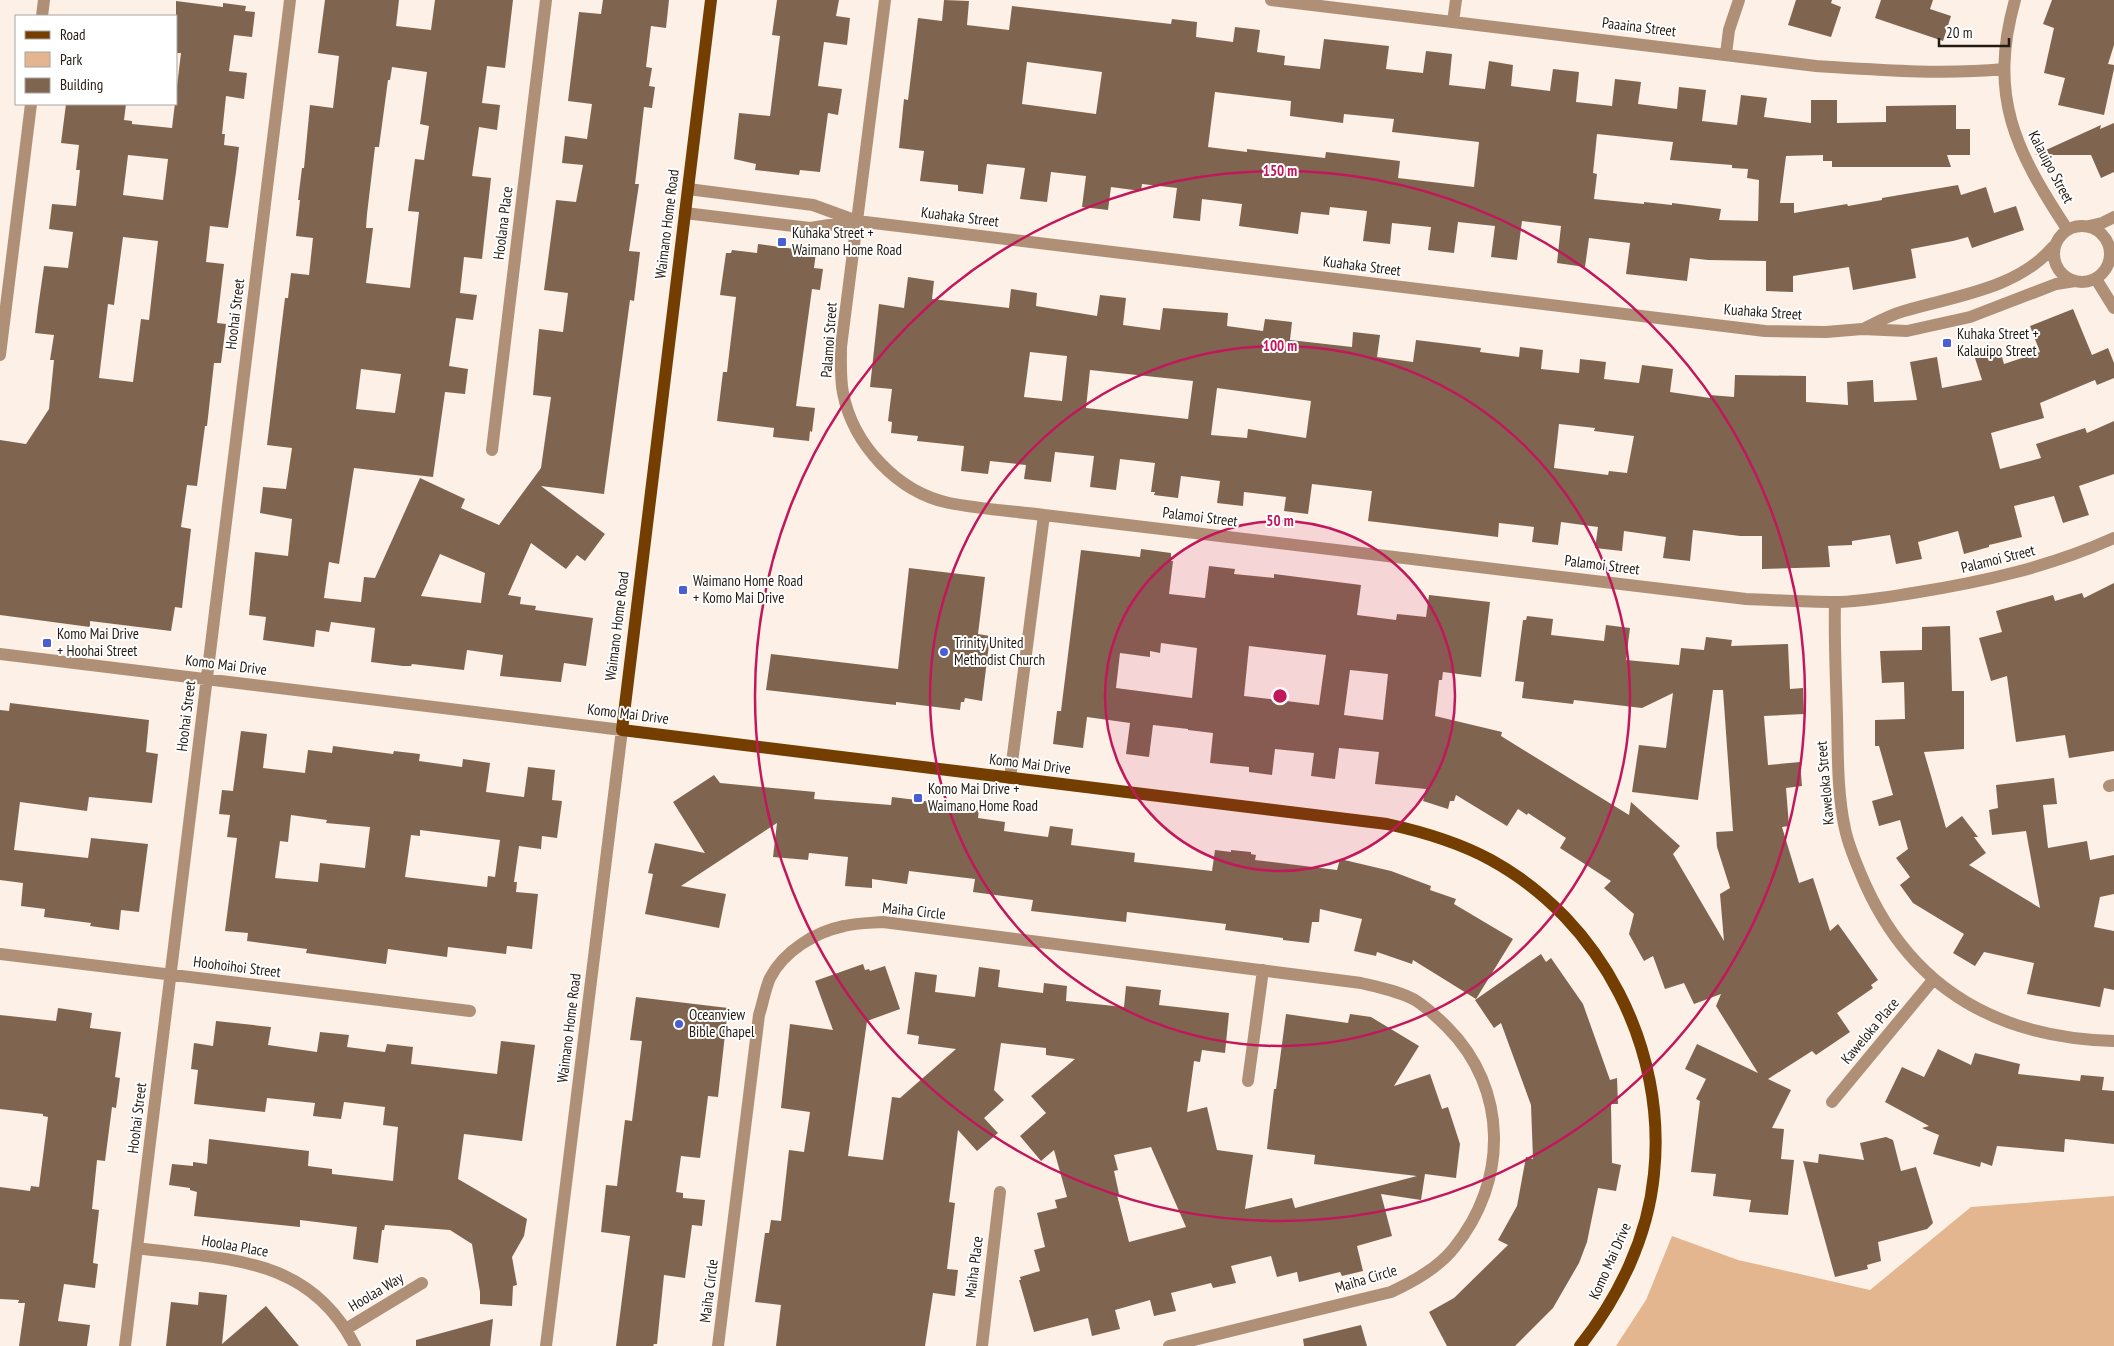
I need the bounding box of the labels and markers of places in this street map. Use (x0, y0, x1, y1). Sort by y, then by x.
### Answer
place label: Kuhaka Street + Waimano Home Road (792, 223, 902, 259)
marker: Kuhaka Street + Waimano Home Road (776, 236, 788, 248)
place label: Kuhaka Street + Kalauipo Street (1957, 324, 2039, 360)
marker: Kuhaka Street + Kalauipo Street (1941, 337, 1953, 349)
place label: Waimano Home Road + Komo Mai Drive (693, 571, 803, 607)
marker: Waimano Home Road + Komo Mai Drive (677, 584, 689, 596)
place label: Komo Mai Drive + Hoohai Street (57, 624, 139, 660)
place label: Trinity United Methodist Church (954, 633, 1045, 669)
marker: Komo Mai Drive + Hoohai Street (41, 637, 53, 649)
marker: Trinity United Methodist Church (938, 646, 950, 658)
centre of rings (1271, 687, 1289, 705)
place label: Komo Mai Drive + Waimano Home Road (928, 779, 1038, 815)
marker: Komo Mai Drive + Waimano Home Road (912, 792, 924, 804)
place label: Oceanview Bible Chapel (689, 1005, 755, 1041)
marker: Oceanview Bible Chapel (673, 1018, 685, 1030)

